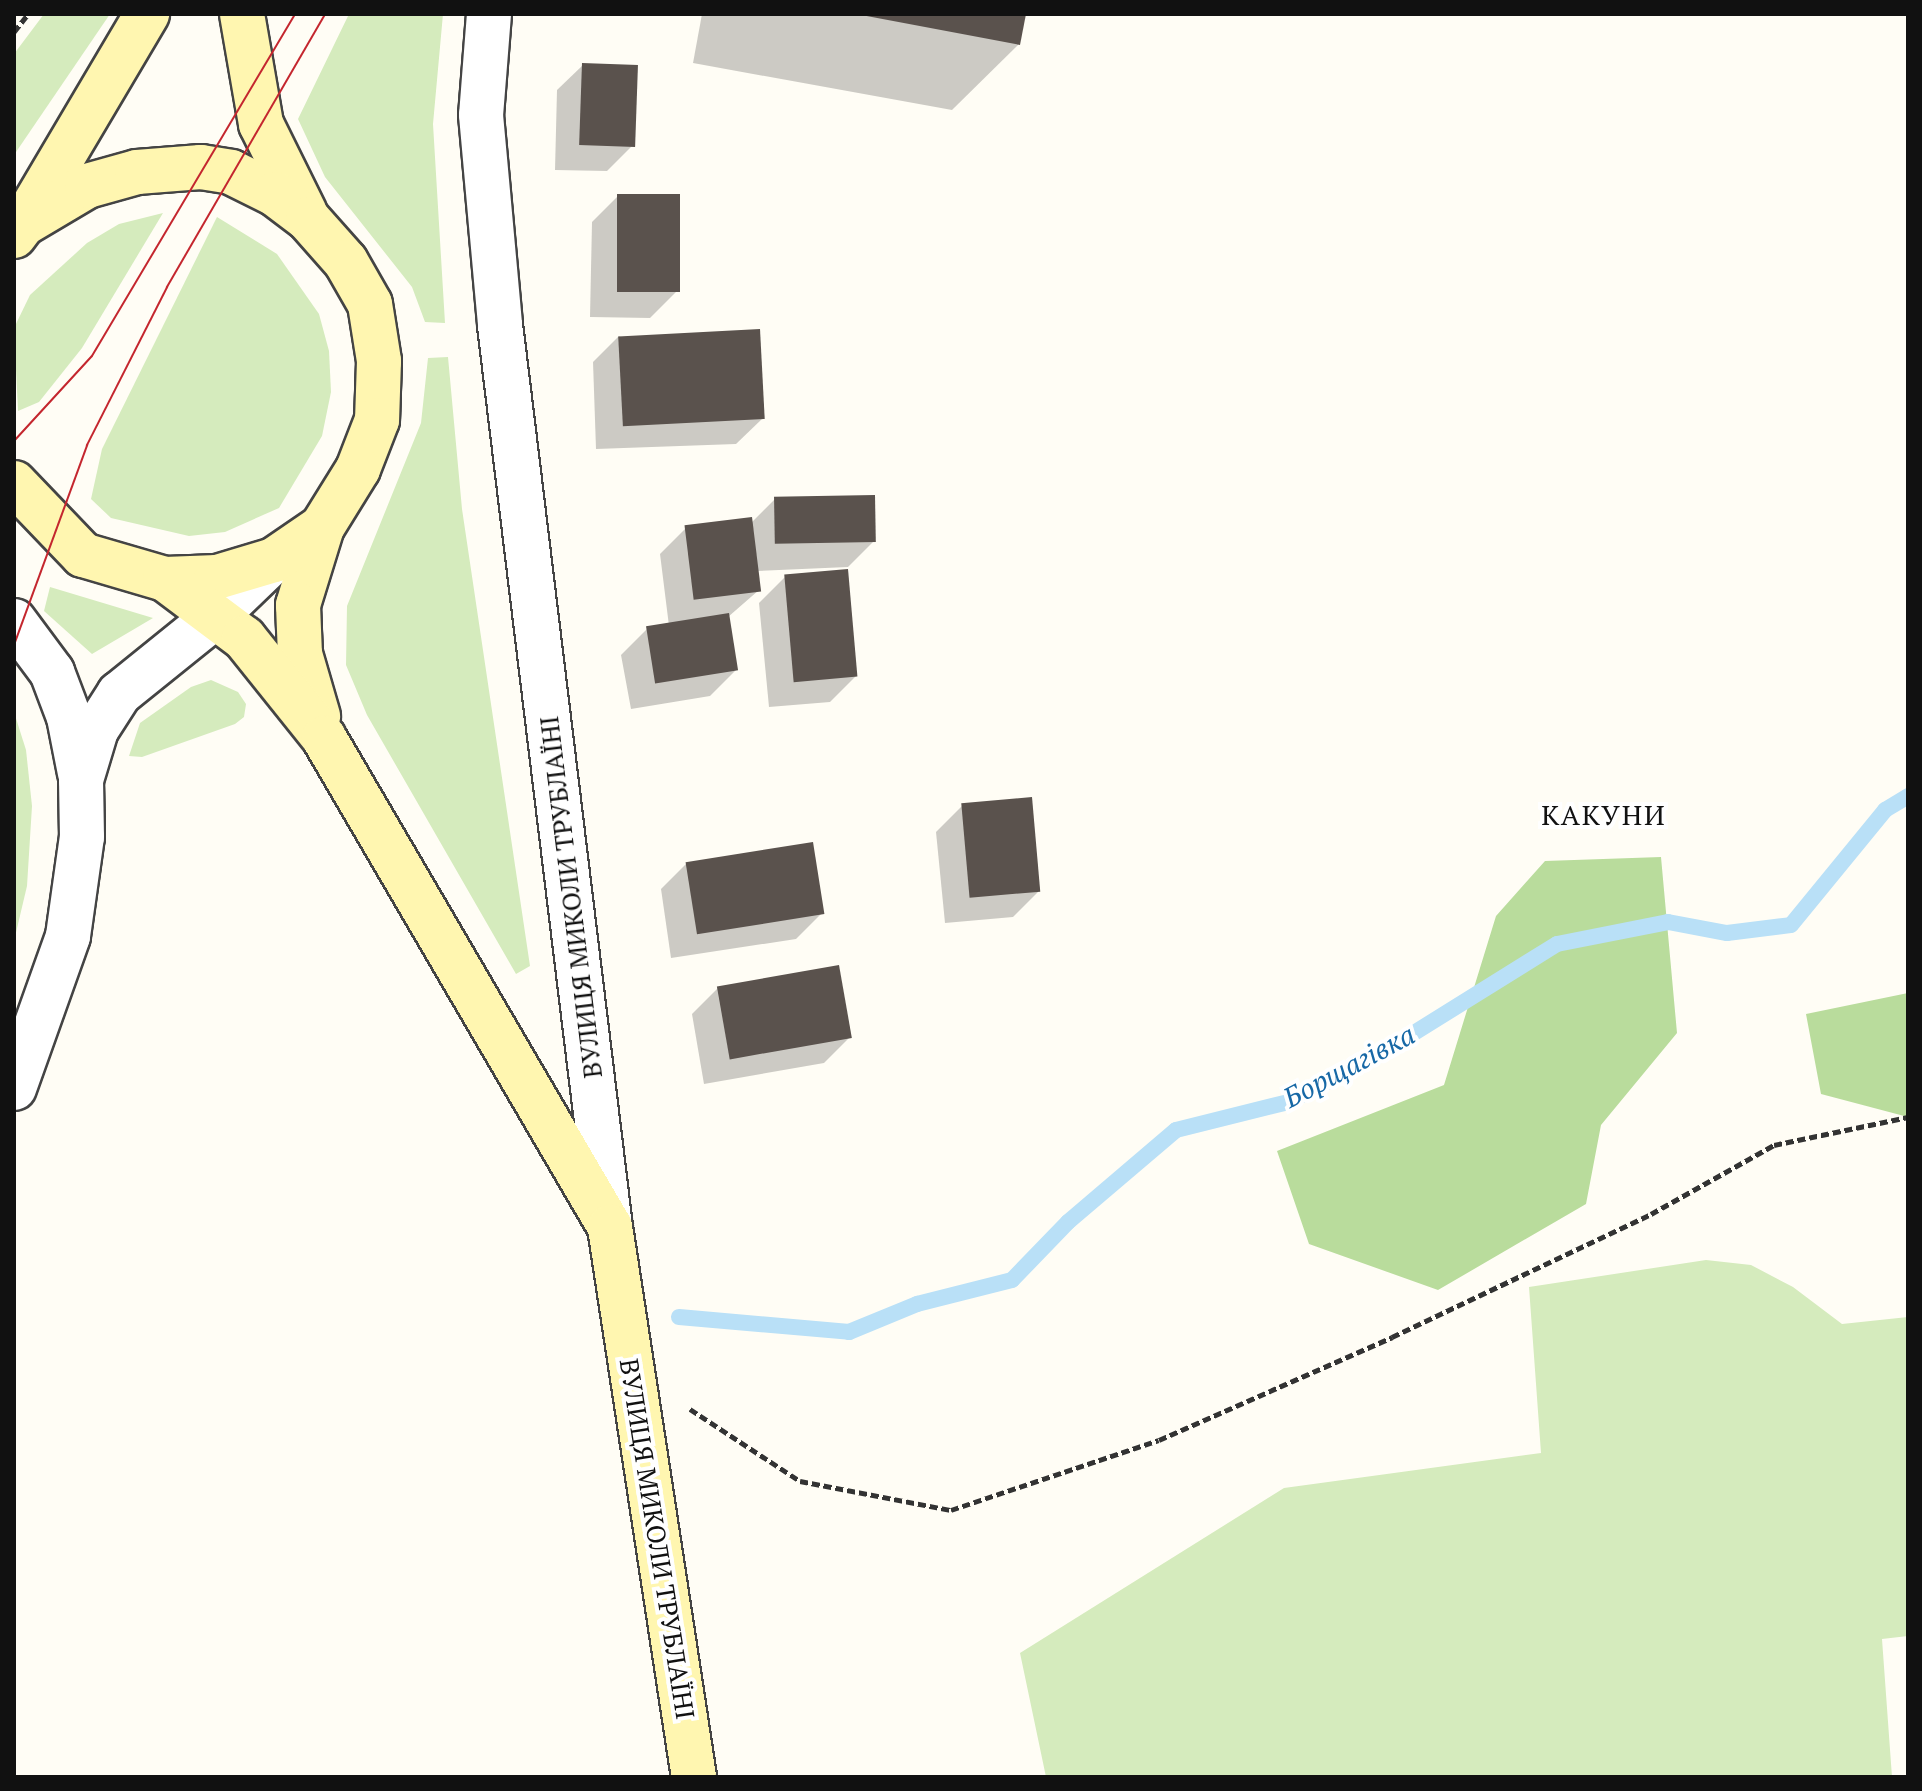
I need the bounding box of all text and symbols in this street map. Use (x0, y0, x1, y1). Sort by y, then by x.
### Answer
street label: ВУЛИЦЯ МИКОЛИ ТРУБЛАЇНІ (533, 714, 609, 1080)
district label: КАКУНИ (1541, 798, 1667, 832)
water label: Борщагівка (1278, 1017, 1420, 1115)
street label: ВУЛИЦЯ МИКОЛИ ТРУБЛАЇНІ (613, 1356, 701, 1722)

